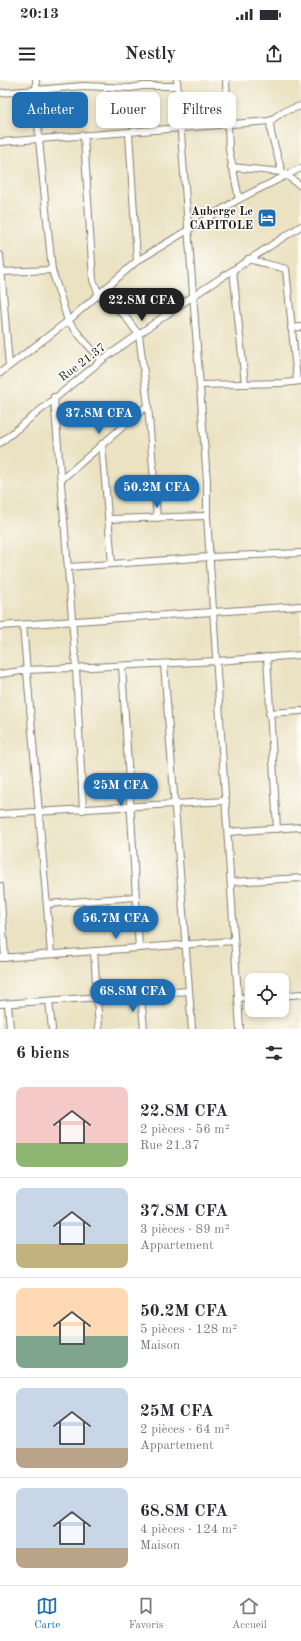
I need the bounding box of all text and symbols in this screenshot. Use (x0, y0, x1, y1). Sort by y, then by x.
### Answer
text: 20:13 (20, 7, 59, 22)
icon: menu (16, 43, 38, 65)
icon: share (263, 43, 285, 65)
text: Nestly (125, 45, 176, 63)
chip: Acheter (12, 92, 88, 128)
chip: Louer (96, 92, 160, 128)
chip: Filtres (168, 92, 236, 128)
place label: Auberge Le CAPITOLE (190, 206, 253, 232)
hotel icon: Auberge Le CAPITOLE (256, 207, 278, 229)
pin: 22.8M CFA (96, 288, 188, 322)
text: 22.8M CFA (108, 294, 176, 307)
street label: Rue 21.37 (57, 341, 108, 384)
pin: 37.8M CFA (53, 401, 145, 435)
text: 37.8M CFA (65, 407, 133, 420)
pin: 50.2M CFA (111, 475, 203, 509)
text: 50.2M CFA (123, 481, 191, 494)
pin: 25M CFA (84, 773, 158, 807)
text: 25M CFA (93, 779, 149, 792)
pin: 56.7M CFA (70, 906, 162, 940)
text: 56.7M CFA (82, 912, 150, 925)
map controls (245, 973, 289, 1017)
button: locate (245, 973, 289, 1017)
pin: 68.8M CFA (87, 979, 179, 1013)
text: 68.8M CFA (99, 985, 167, 998)
icon: filters (263, 1042, 285, 1064)
text: 6 biens (16, 1045, 69, 1062)
icon: home (48, 1103, 96, 1151)
text: 22.8M CFA (140, 1103, 228, 1120)
text: 2 pièces · 56 m² (140, 1123, 230, 1136)
text: Rue 21.37 (140, 1139, 200, 1152)
text: 37.8M CFA (140, 1203, 228, 1220)
icon: home (48, 1204, 96, 1252)
text: 3 pièces · 89 m² (140, 1223, 230, 1236)
text: Appartement (140, 1239, 214, 1252)
text: 50.2M CFA (140, 1303, 228, 1320)
icon: home (48, 1304, 96, 1352)
text: 5 pièces · 128 m² (140, 1323, 237, 1336)
text: Maison (140, 1339, 180, 1352)
text: 25M CFA (140, 1403, 214, 1420)
icon: home (48, 1404, 96, 1452)
text: 2 pièces · 64 m² (140, 1423, 230, 1436)
text: Appartement (140, 1439, 214, 1452)
text: 68.8M CFA (140, 1503, 228, 1520)
icon: home (48, 1504, 96, 1552)
text: 4 pièces · 124 m² (140, 1523, 237, 1536)
text: Maison (140, 1539, 180, 1552)
tab: Carte (34, 1595, 60, 1633)
tab: Favoris (129, 1595, 164, 1633)
tab: Accueil (232, 1595, 267, 1633)

